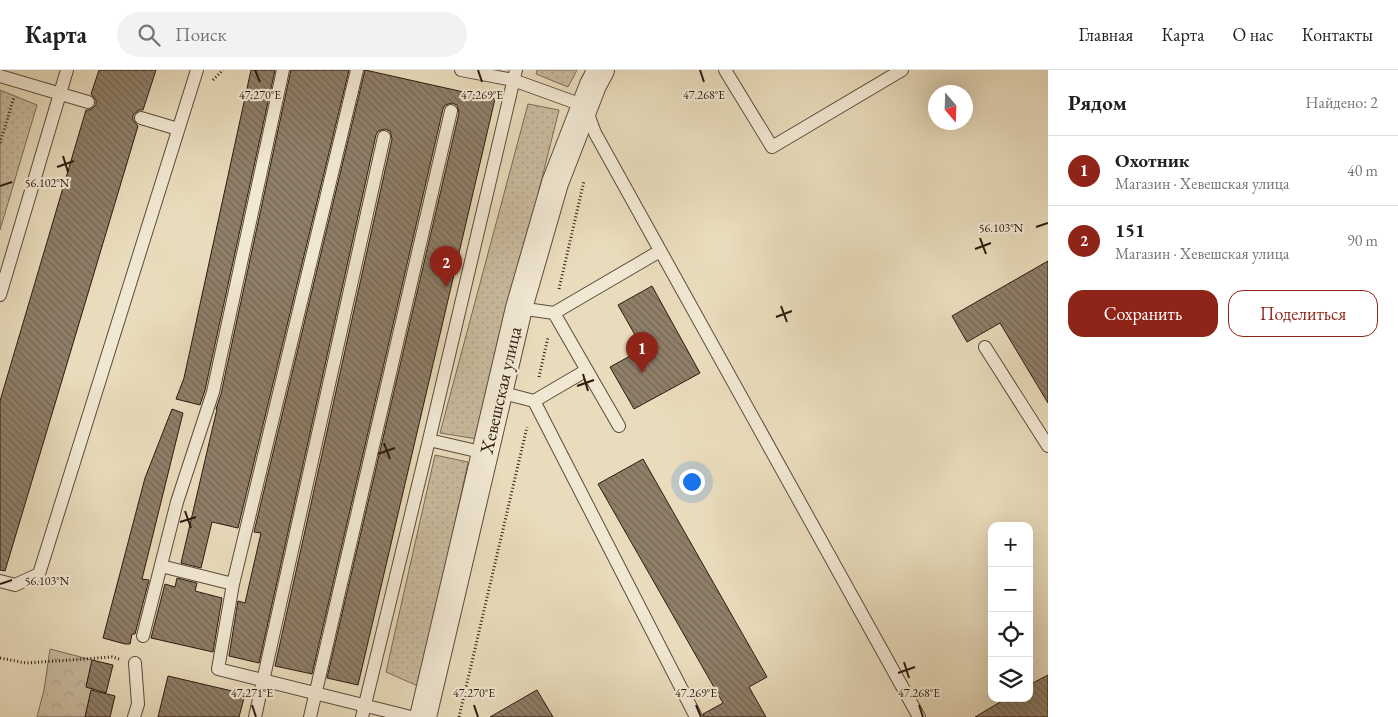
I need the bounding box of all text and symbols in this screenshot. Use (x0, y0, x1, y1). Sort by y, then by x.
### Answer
search box (117, 12, 467, 57)
text: Карта (25, 19, 87, 50)
icon: search (135, 21, 163, 49)
text: Поиск (175, 22, 227, 47)
text: Главная (1079, 23, 1133, 46)
text: Карта (1161, 23, 1204, 46)
text: О нас (1232, 23, 1274, 46)
text: Контакты (1302, 23, 1373, 46)
north arrow (928, 85, 973, 130)
text: 47.270°E (239, 87, 281, 103)
text: 47.269°E (461, 87, 503, 103)
text: 47.268°E (683, 87, 725, 103)
text: Рядом (1068, 89, 1127, 116)
text: Найдено: 2 (1306, 92, 1378, 113)
text: Охотник (1115, 148, 1189, 173)
text: 1 (1080, 160, 1088, 181)
text: 40 m (1347, 160, 1378, 181)
text: Магазин · Хевешская улица (1115, 173, 1289, 194)
text: 56.102°N (25, 175, 70, 191)
text: 151 (1115, 218, 1145, 243)
text: 56.103°N (979, 220, 1024, 236)
text: 2 (1080, 230, 1088, 251)
text: 90 m (1347, 230, 1378, 251)
text: Магазин · Хевешская улица (1115, 243, 1289, 264)
pin: 2 (430, 246, 462, 287)
button: Сохранить (1068, 290, 1218, 337)
button: Поделиться (1228, 290, 1378, 337)
street label: Хевешская улица (473, 324, 527, 457)
pin: 1 (626, 332, 658, 373)
your location (679, 469, 705, 495)
map controls (988, 522, 1033, 702)
button: + (988, 522, 1033, 567)
button: − (988, 567, 1033, 612)
text: 56.103°N (25, 573, 70, 589)
button: locate (988, 612, 1033, 657)
button: layers (988, 657, 1033, 702)
text: 47.271°E (231, 685, 273, 701)
text: 47.270°E (453, 685, 495, 701)
text: 47.269°E (675, 685, 717, 701)
text: 47.268°E (898, 685, 940, 701)

